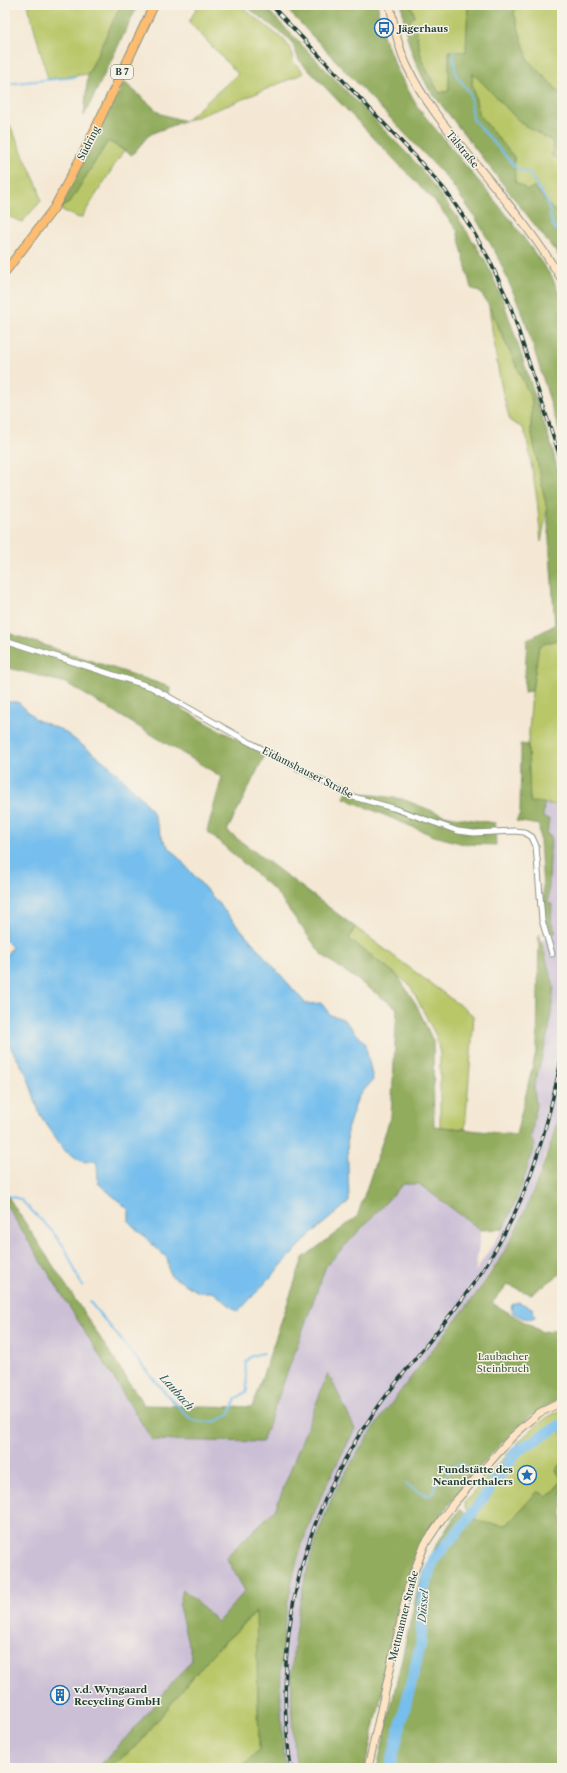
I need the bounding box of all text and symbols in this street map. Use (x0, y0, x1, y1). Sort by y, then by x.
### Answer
bus stop icon: Jägerhaus (373, 17, 395, 39)
place label: Jägerhaus (396, 22, 448, 35)
road number: B 7 (111, 65, 133, 79)
street label: Südring (74, 123, 103, 163)
street label: Talstraße (444, 128, 482, 171)
street label: Eidamshauser Straße (260, 744, 356, 801)
park label: Laubacher Steinbruch (477, 1350, 530, 1375)
water label: Laubach (156, 1370, 197, 1413)
place label: Fundstätte des Neanderthalers (433, 1463, 513, 1488)
place icon: Fundstätte des Neanderthalers (516, 1464, 538, 1486)
street label: Mettmanner Straße (386, 1569, 421, 1663)
water label: Düssel (415, 1588, 432, 1624)
place label: v.d. Wyngaard Recycling GmbH (73, 1683, 161, 1708)
building icon: v.d. Wyngaard Recycling GmbH (49, 1684, 71, 1706)

